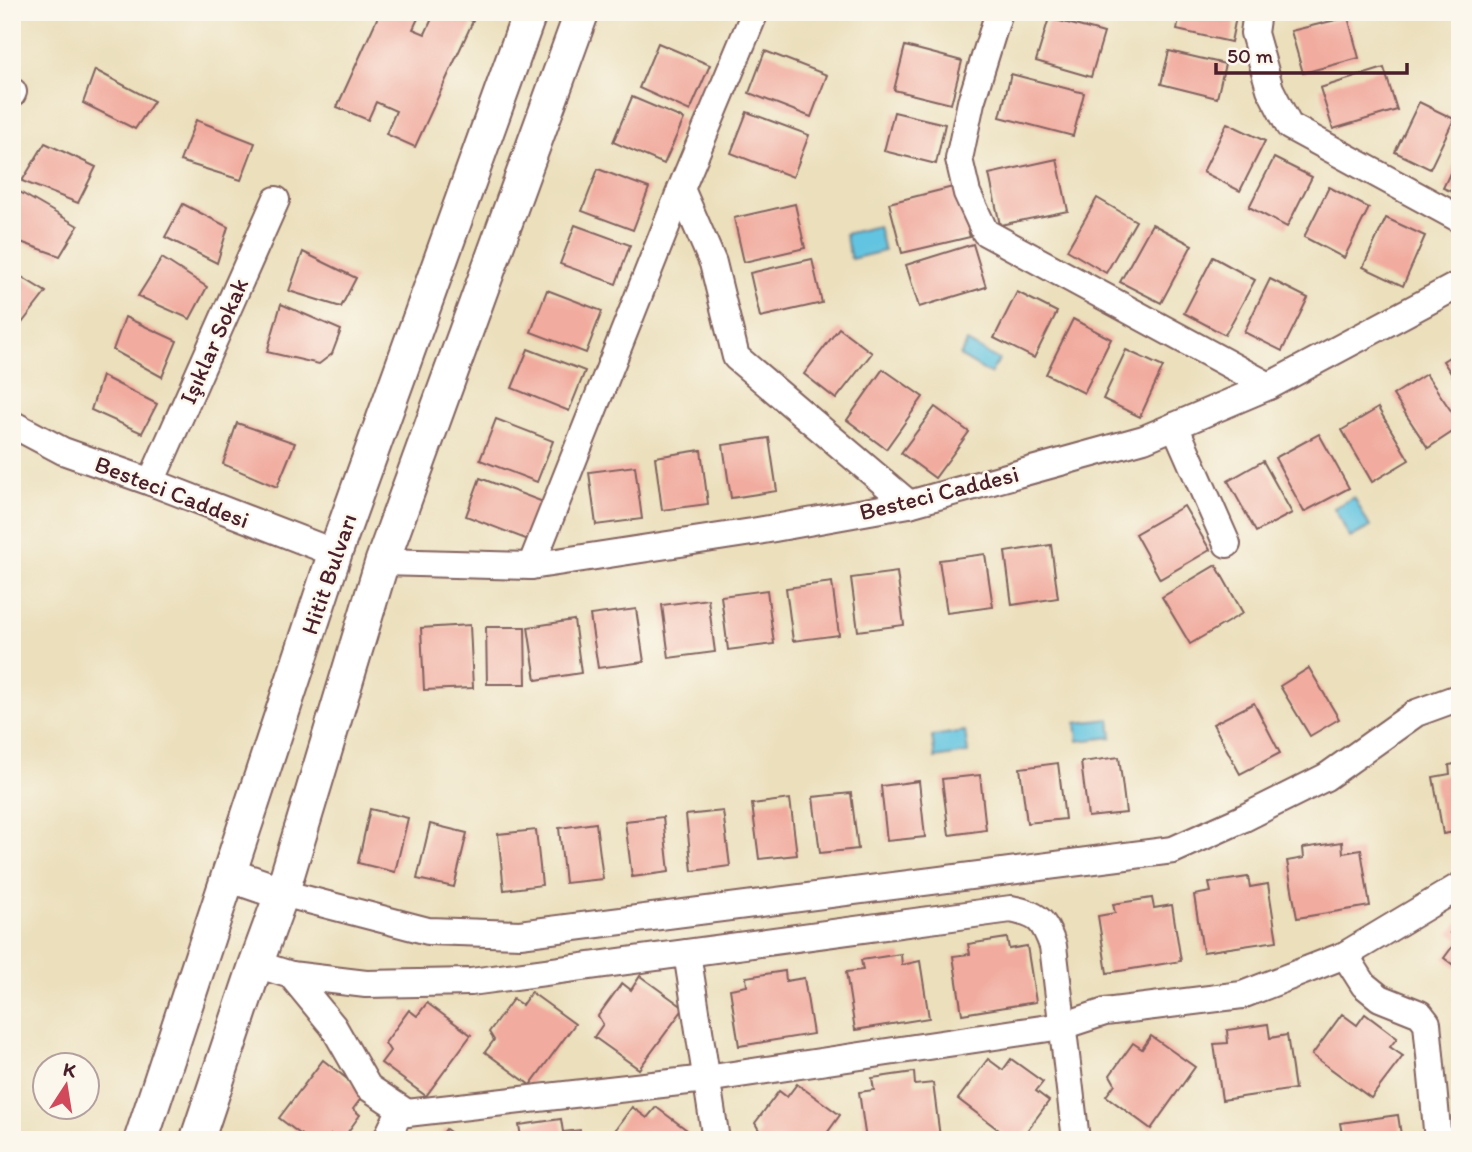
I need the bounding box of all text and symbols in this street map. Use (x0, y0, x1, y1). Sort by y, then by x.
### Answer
scale bar (1216, 32, 1407, 76)
text: 50 m (1227, 43, 1274, 68)
street label: Işıklar Sokak (173, 273, 254, 408)
street label: Besteci Caddesi (91, 449, 254, 534)
street label: Besteci Caddesi (856, 459, 1022, 526)
street label: Hitit Bulvarı (294, 509, 363, 638)
north arrow (32, 1050, 102, 1120)
text: K (61, 1057, 79, 1083)

